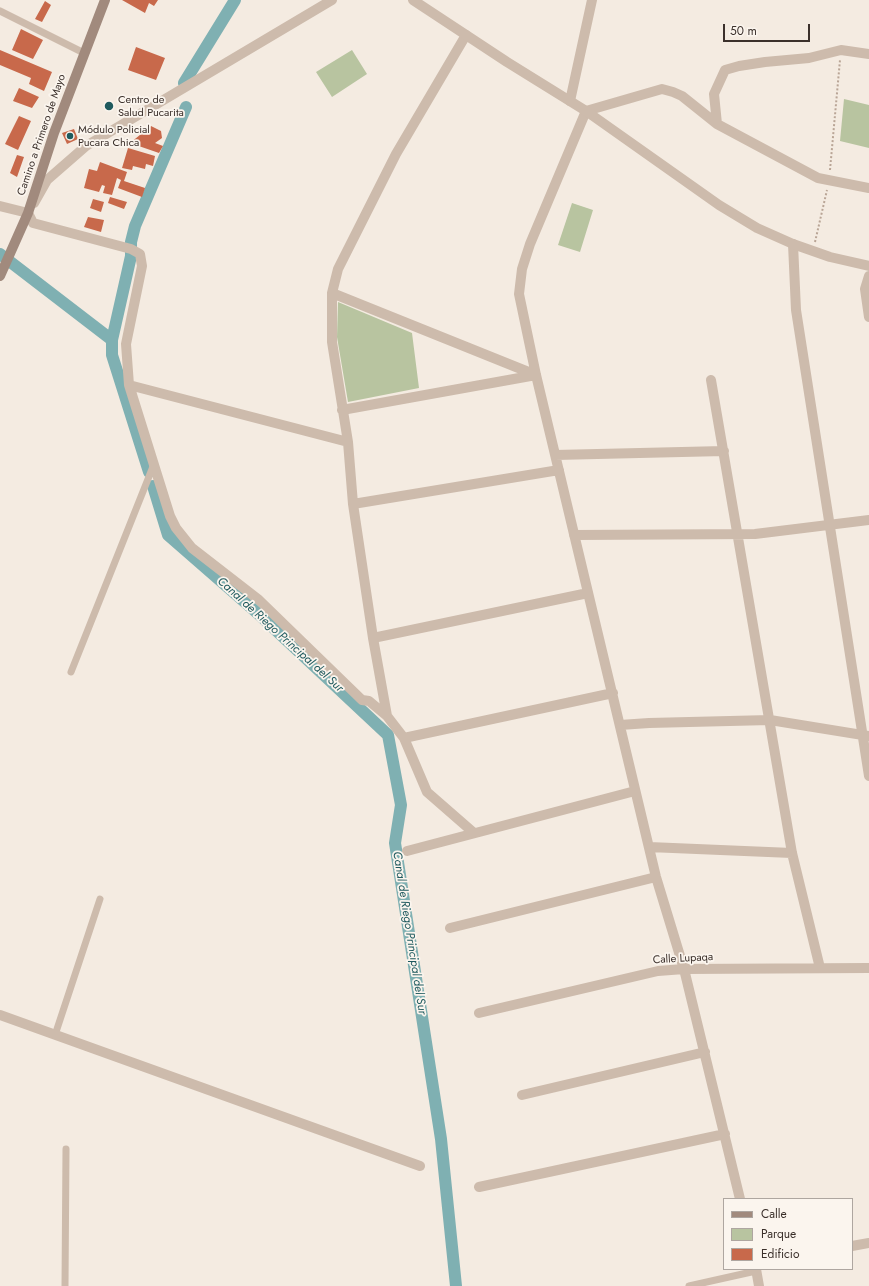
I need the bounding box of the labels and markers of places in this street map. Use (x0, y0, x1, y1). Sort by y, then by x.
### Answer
place label: Centro de Salud Pucarita (118, 93, 184, 119)
marker: Centro de Salud Pucarita (103, 100, 115, 112)
place label: Módulo Policial Pucara Chica (78, 123, 150, 149)
marker: Módulo Policial Pucara Chica (65, 131, 75, 141)

